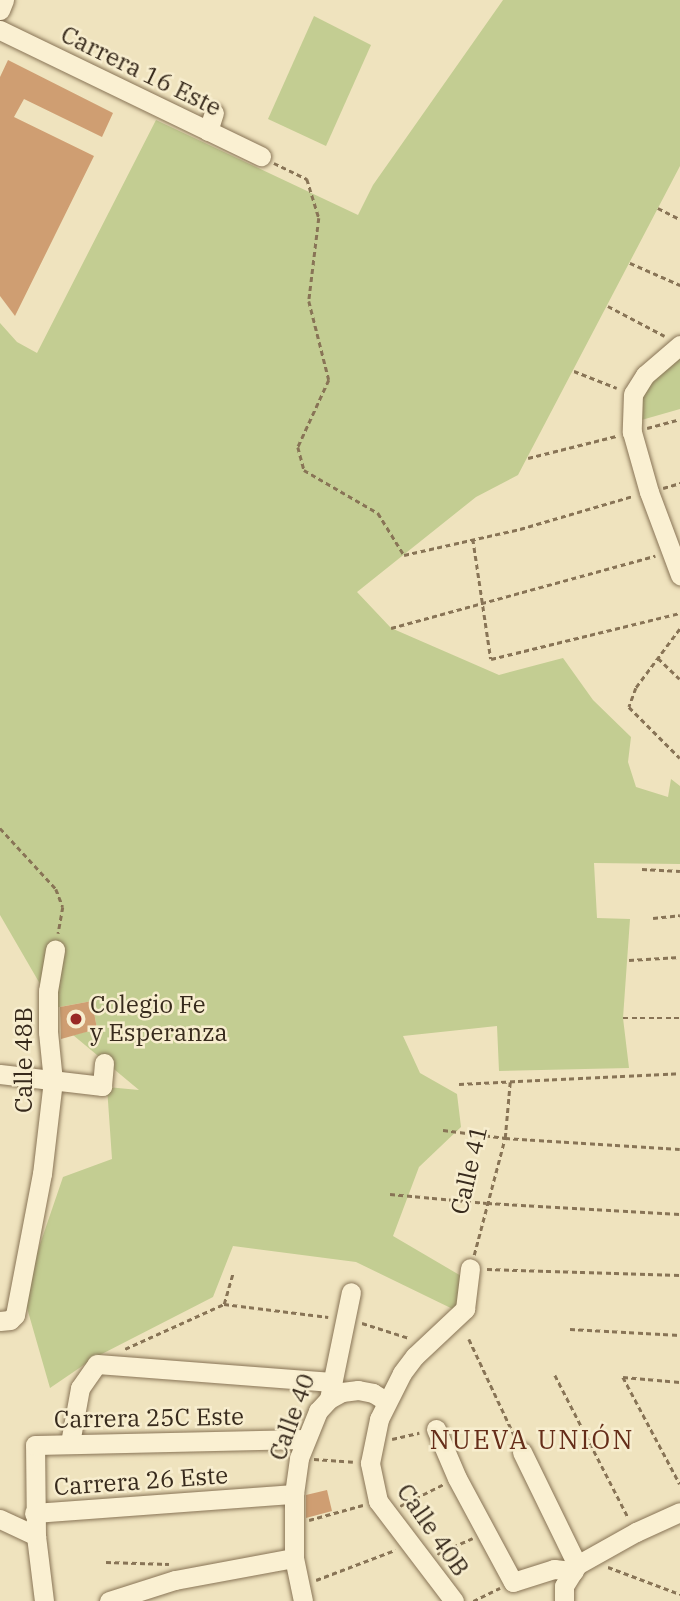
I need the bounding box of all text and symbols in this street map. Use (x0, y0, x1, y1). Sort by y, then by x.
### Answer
street label: Carrera 16 Este (56, 20, 226, 122)
place label: Colegio Fe y Esperanza (90, 991, 228, 1047)
street label: Calle 48B (10, 1007, 38, 1113)
marker: Colegio Fe y Esperanza (68, 1011, 84, 1027)
street label: Calle 41 (445, 1123, 493, 1217)
street label: Calle 40 (263, 1370, 321, 1464)
street label: Carrera 25C Este (54, 1402, 244, 1434)
district label: NUEVA UNIÓN (431, 1424, 633, 1456)
street label: Carrera 26 Este (53, 1461, 229, 1501)
street label: Calle 40B (391, 1478, 475, 1582)

